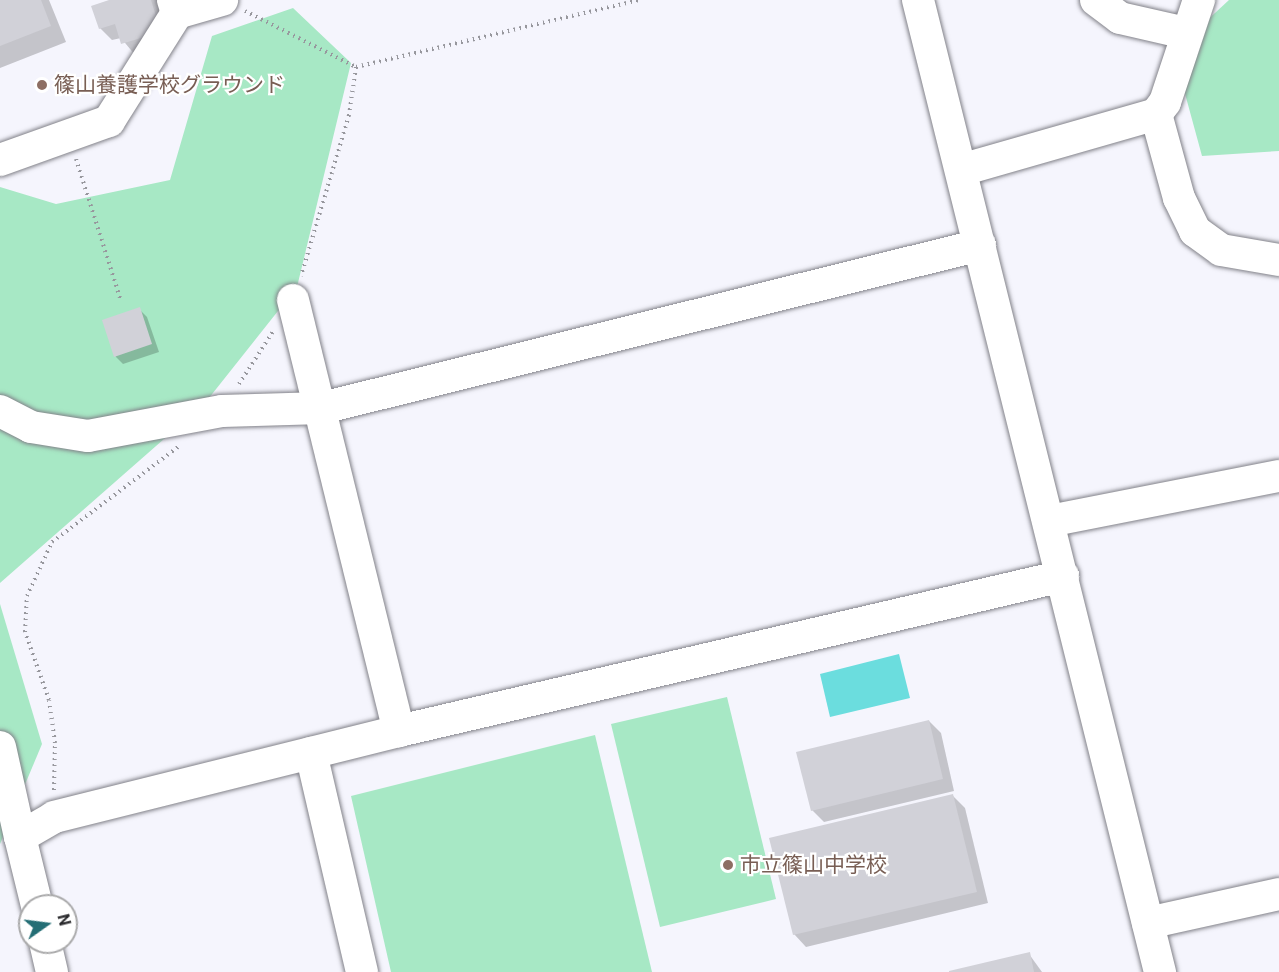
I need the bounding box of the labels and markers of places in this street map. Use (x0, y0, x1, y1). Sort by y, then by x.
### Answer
place label: 篠山養護学校グラウンド (54, 72, 285, 98)
marker: 篠山養護学校グラウンド (35, 78, 49, 92)
place label: 市立篠山中学校 (740, 852, 887, 878)
marker: 市立篠山中学校 (721, 858, 735, 872)

